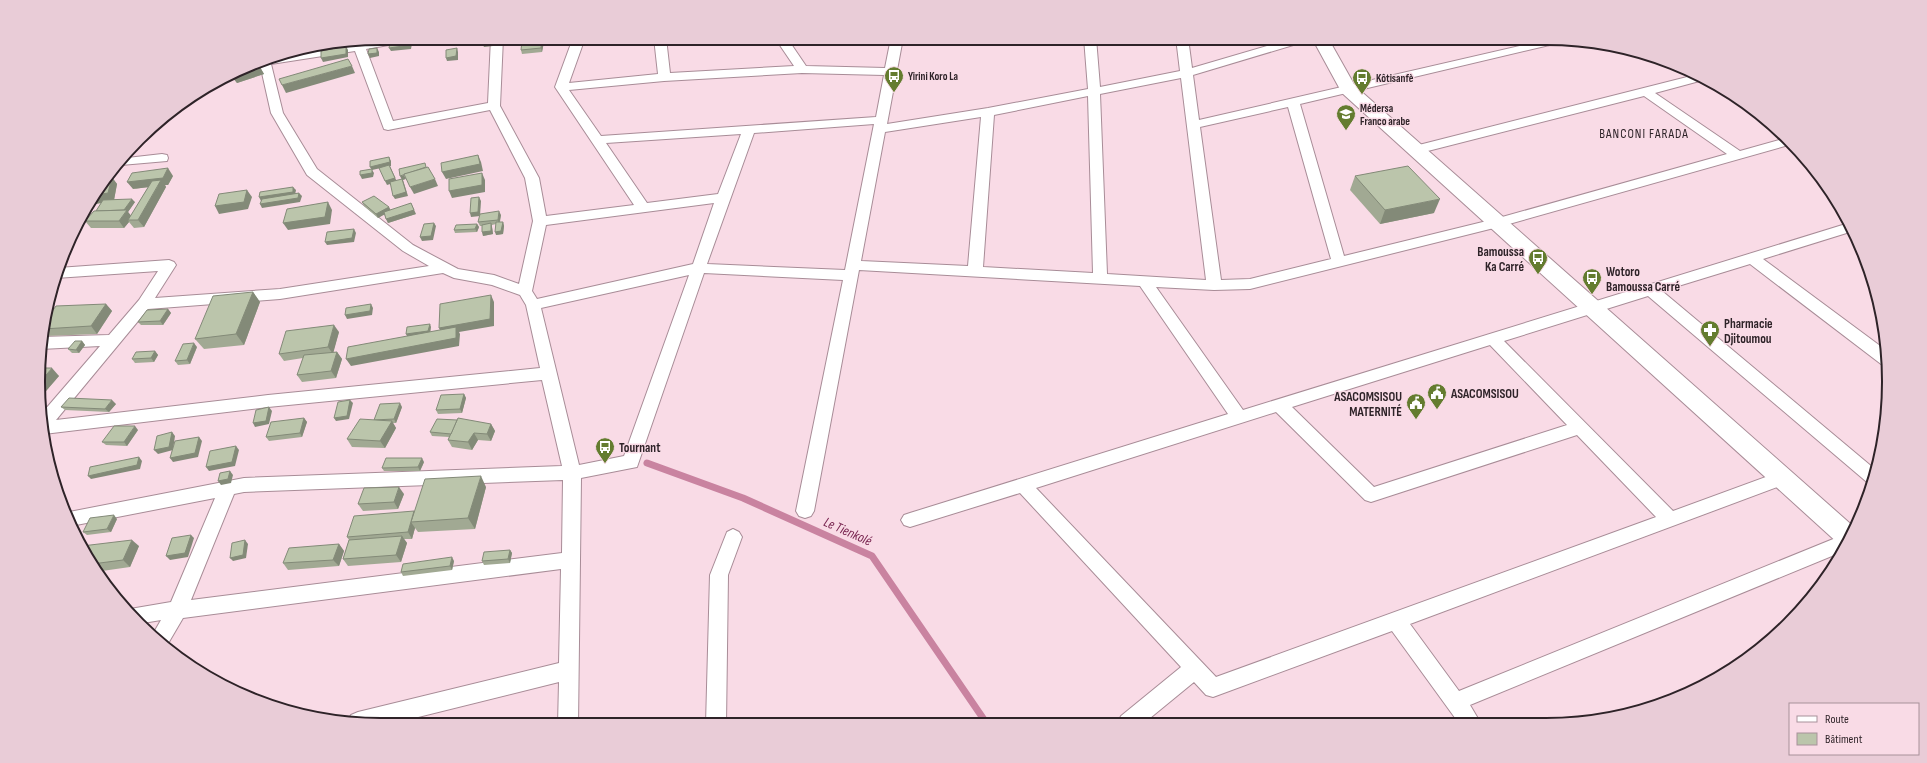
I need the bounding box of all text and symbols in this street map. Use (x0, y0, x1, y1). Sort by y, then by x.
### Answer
bus stop icon: Yirini Koro La (883, 65, 905, 93)
bus stop icon: Kôtisanfè (1351, 67, 1373, 95)
place label: Yirini Koro La (908, 70, 959, 83)
place label: Kôtisanfè (1376, 72, 1414, 85)
place label: Médersa Franco arabe (1360, 102, 1410, 128)
school or university icon: Médersa Franco arabe (1335, 103, 1357, 131)
district label: BANCONI FARADA (1599, 126, 1689, 142)
place label: Bamoussa Ka Carré (1477, 244, 1524, 275)
bus stop icon: Bamoussa Ka Carré (1527, 247, 1549, 275)
place label: Wotoro Bamoussa Carré (1606, 264, 1681, 295)
bus stop icon: Wotoro Bamoussa Carré (1581, 267, 1603, 295)
place label: Pharmacie Djitoumou (1724, 316, 1773, 347)
pharmacy icon: Pharmacie Djitoumou (1699, 319, 1721, 347)
public building icon: ASACOMSISOU (1426, 382, 1448, 410)
place label: ASACOMSISOU (1450, 386, 1519, 402)
place label: ASACOMSISOU MATERNITÉ (1333, 389, 1402, 420)
public building icon: ASACOMSISOU MATERNITÉ (1405, 392, 1427, 420)
bus stop icon: Tournant (594, 436, 616, 464)
place label: Tournant (619, 440, 661, 456)
water label: Le Tienkolé (821, 513, 875, 550)
legend (1789, 703, 1919, 755)
text: Route (1825, 712, 1849, 727)
text: Bâtiment (1825, 732, 1863, 747)

